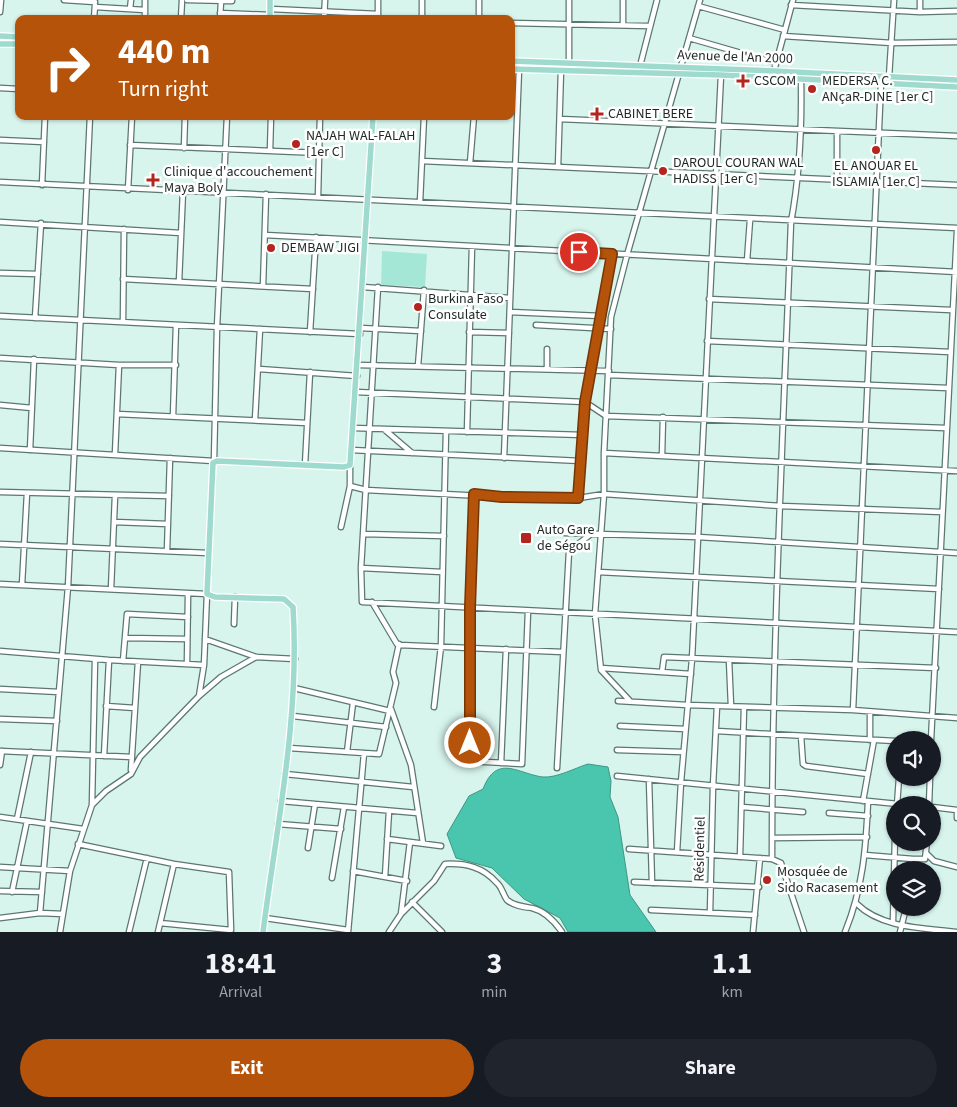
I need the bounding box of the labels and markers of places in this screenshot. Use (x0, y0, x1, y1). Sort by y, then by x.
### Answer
place label: CSCOM (754, 71, 796, 91)
place label: MEDERSA C. ANçaR-DINE [1er C] (822, 71, 933, 107)
marker: CSCOM (736, 74, 750, 88)
marker: MEDERSA C. ANçaR-DINE [1er C] (806, 83, 818, 95)
place label: CABINET BERE (608, 104, 693, 124)
marker: CABINET BERE (590, 107, 604, 121)
place label: NAJAH WAL-FALAH [1er C] (306, 126, 415, 162)
marker: NAJAH WAL-FALAH [1er C] (290, 138, 302, 150)
marker: EL ANOUAR EL ISLAMIA [1er C] (870, 144, 882, 156)
place label: DAROUL COURAN WAL HADISS [1er C] (673, 153, 804, 189)
place label: EL ANOUAR EL ISLAMIA [1er C] (832, 156, 920, 192)
place label: Clinique d'accouchement Maya Boly (164, 162, 313, 198)
marker: DAROUL COURAN WAL HADISS [1er C] (657, 165, 669, 177)
marker: Clinique d'accouchement Maya Boly (146, 173, 160, 187)
pin (558, 231, 600, 273)
place label: DEMBAW JIGI (281, 238, 360, 258)
marker: DEMBAW JIGI (265, 242, 277, 254)
place label: Burkina Faso Consulate (428, 289, 504, 325)
marker: Burkina Faso Consulate (412, 301, 424, 313)
place label: Auto Gare de Ségou (537, 520, 594, 556)
marker: Auto Gare de Ségou (519, 531, 533, 545)
place label: Mosquée de Sido Racasement (777, 862, 878, 898)
marker: Mosquée de Sido Racasement (761, 874, 773, 886)

